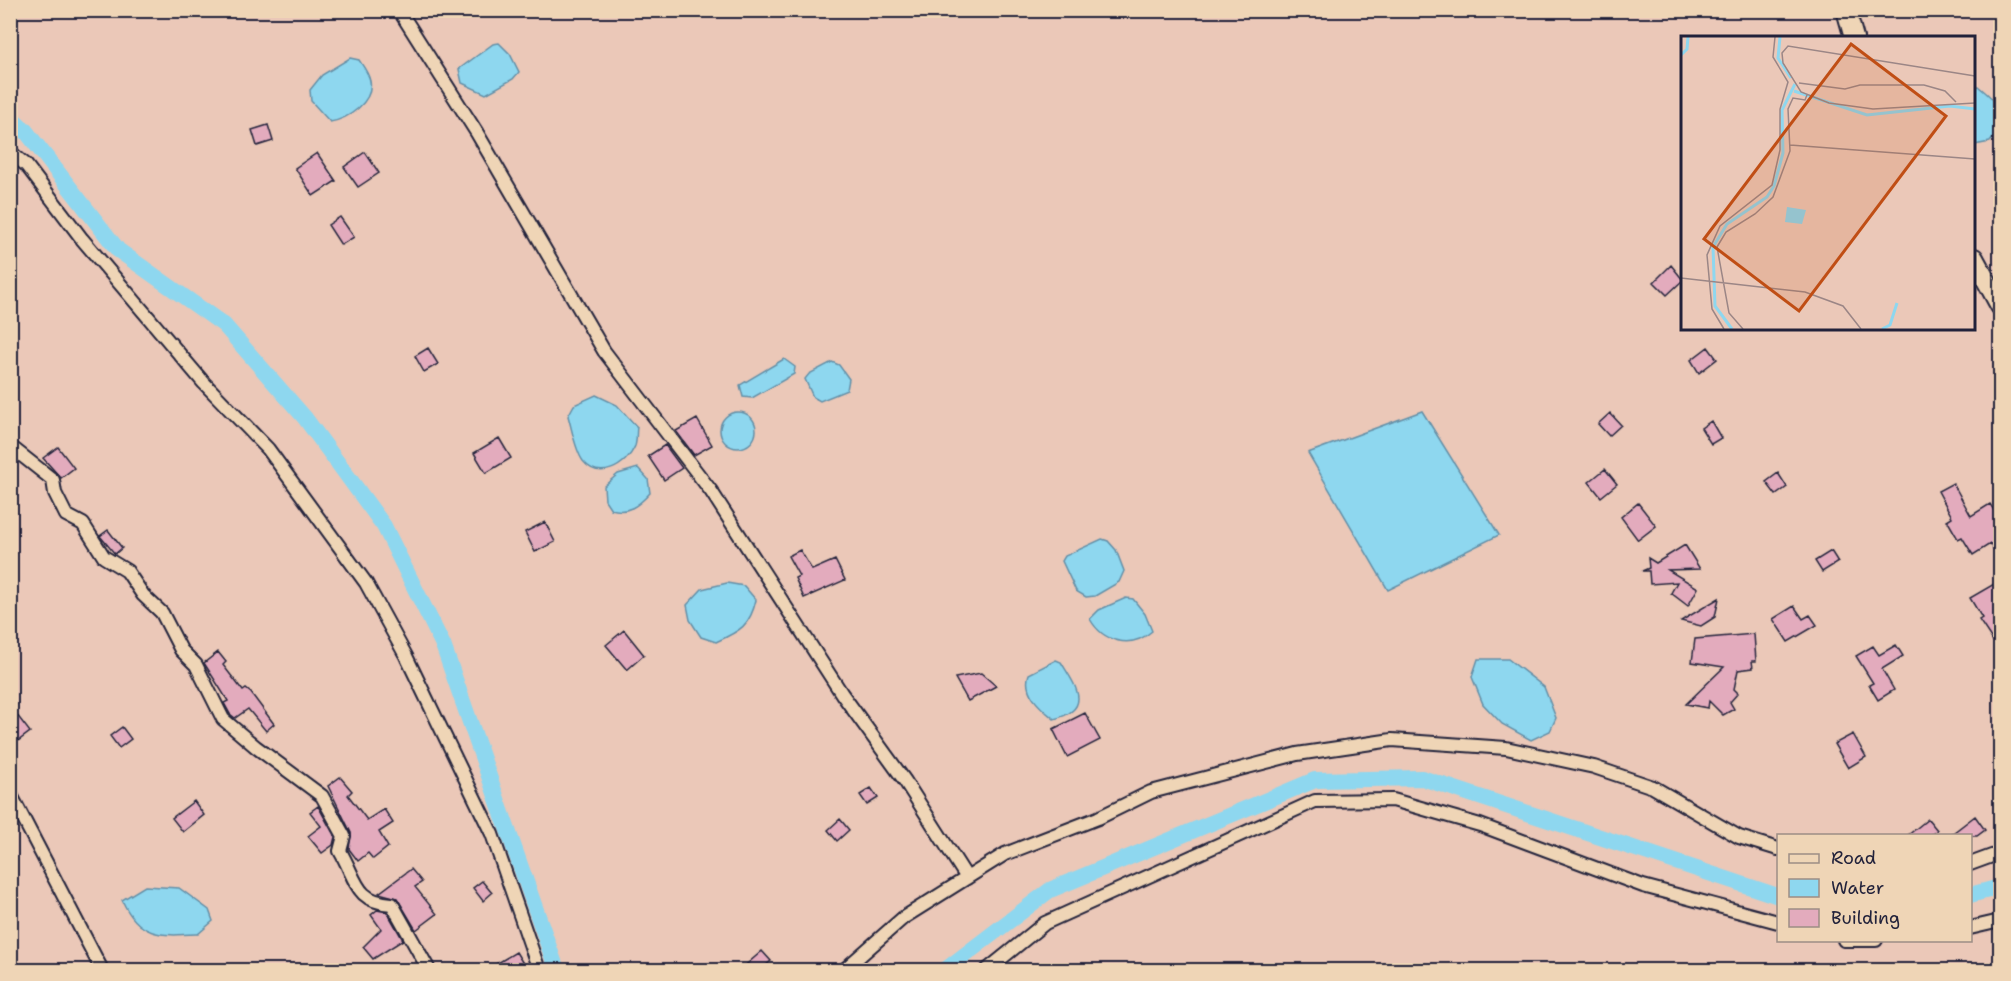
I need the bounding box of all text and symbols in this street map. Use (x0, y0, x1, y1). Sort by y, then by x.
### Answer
inset map (1681, 36, 1975, 330)
legend (1777, 834, 1972, 942)
text: Road (1831, 846, 1876, 870)
text: Water (1831, 876, 1884, 900)
text: Building (1831, 906, 1900, 930)

